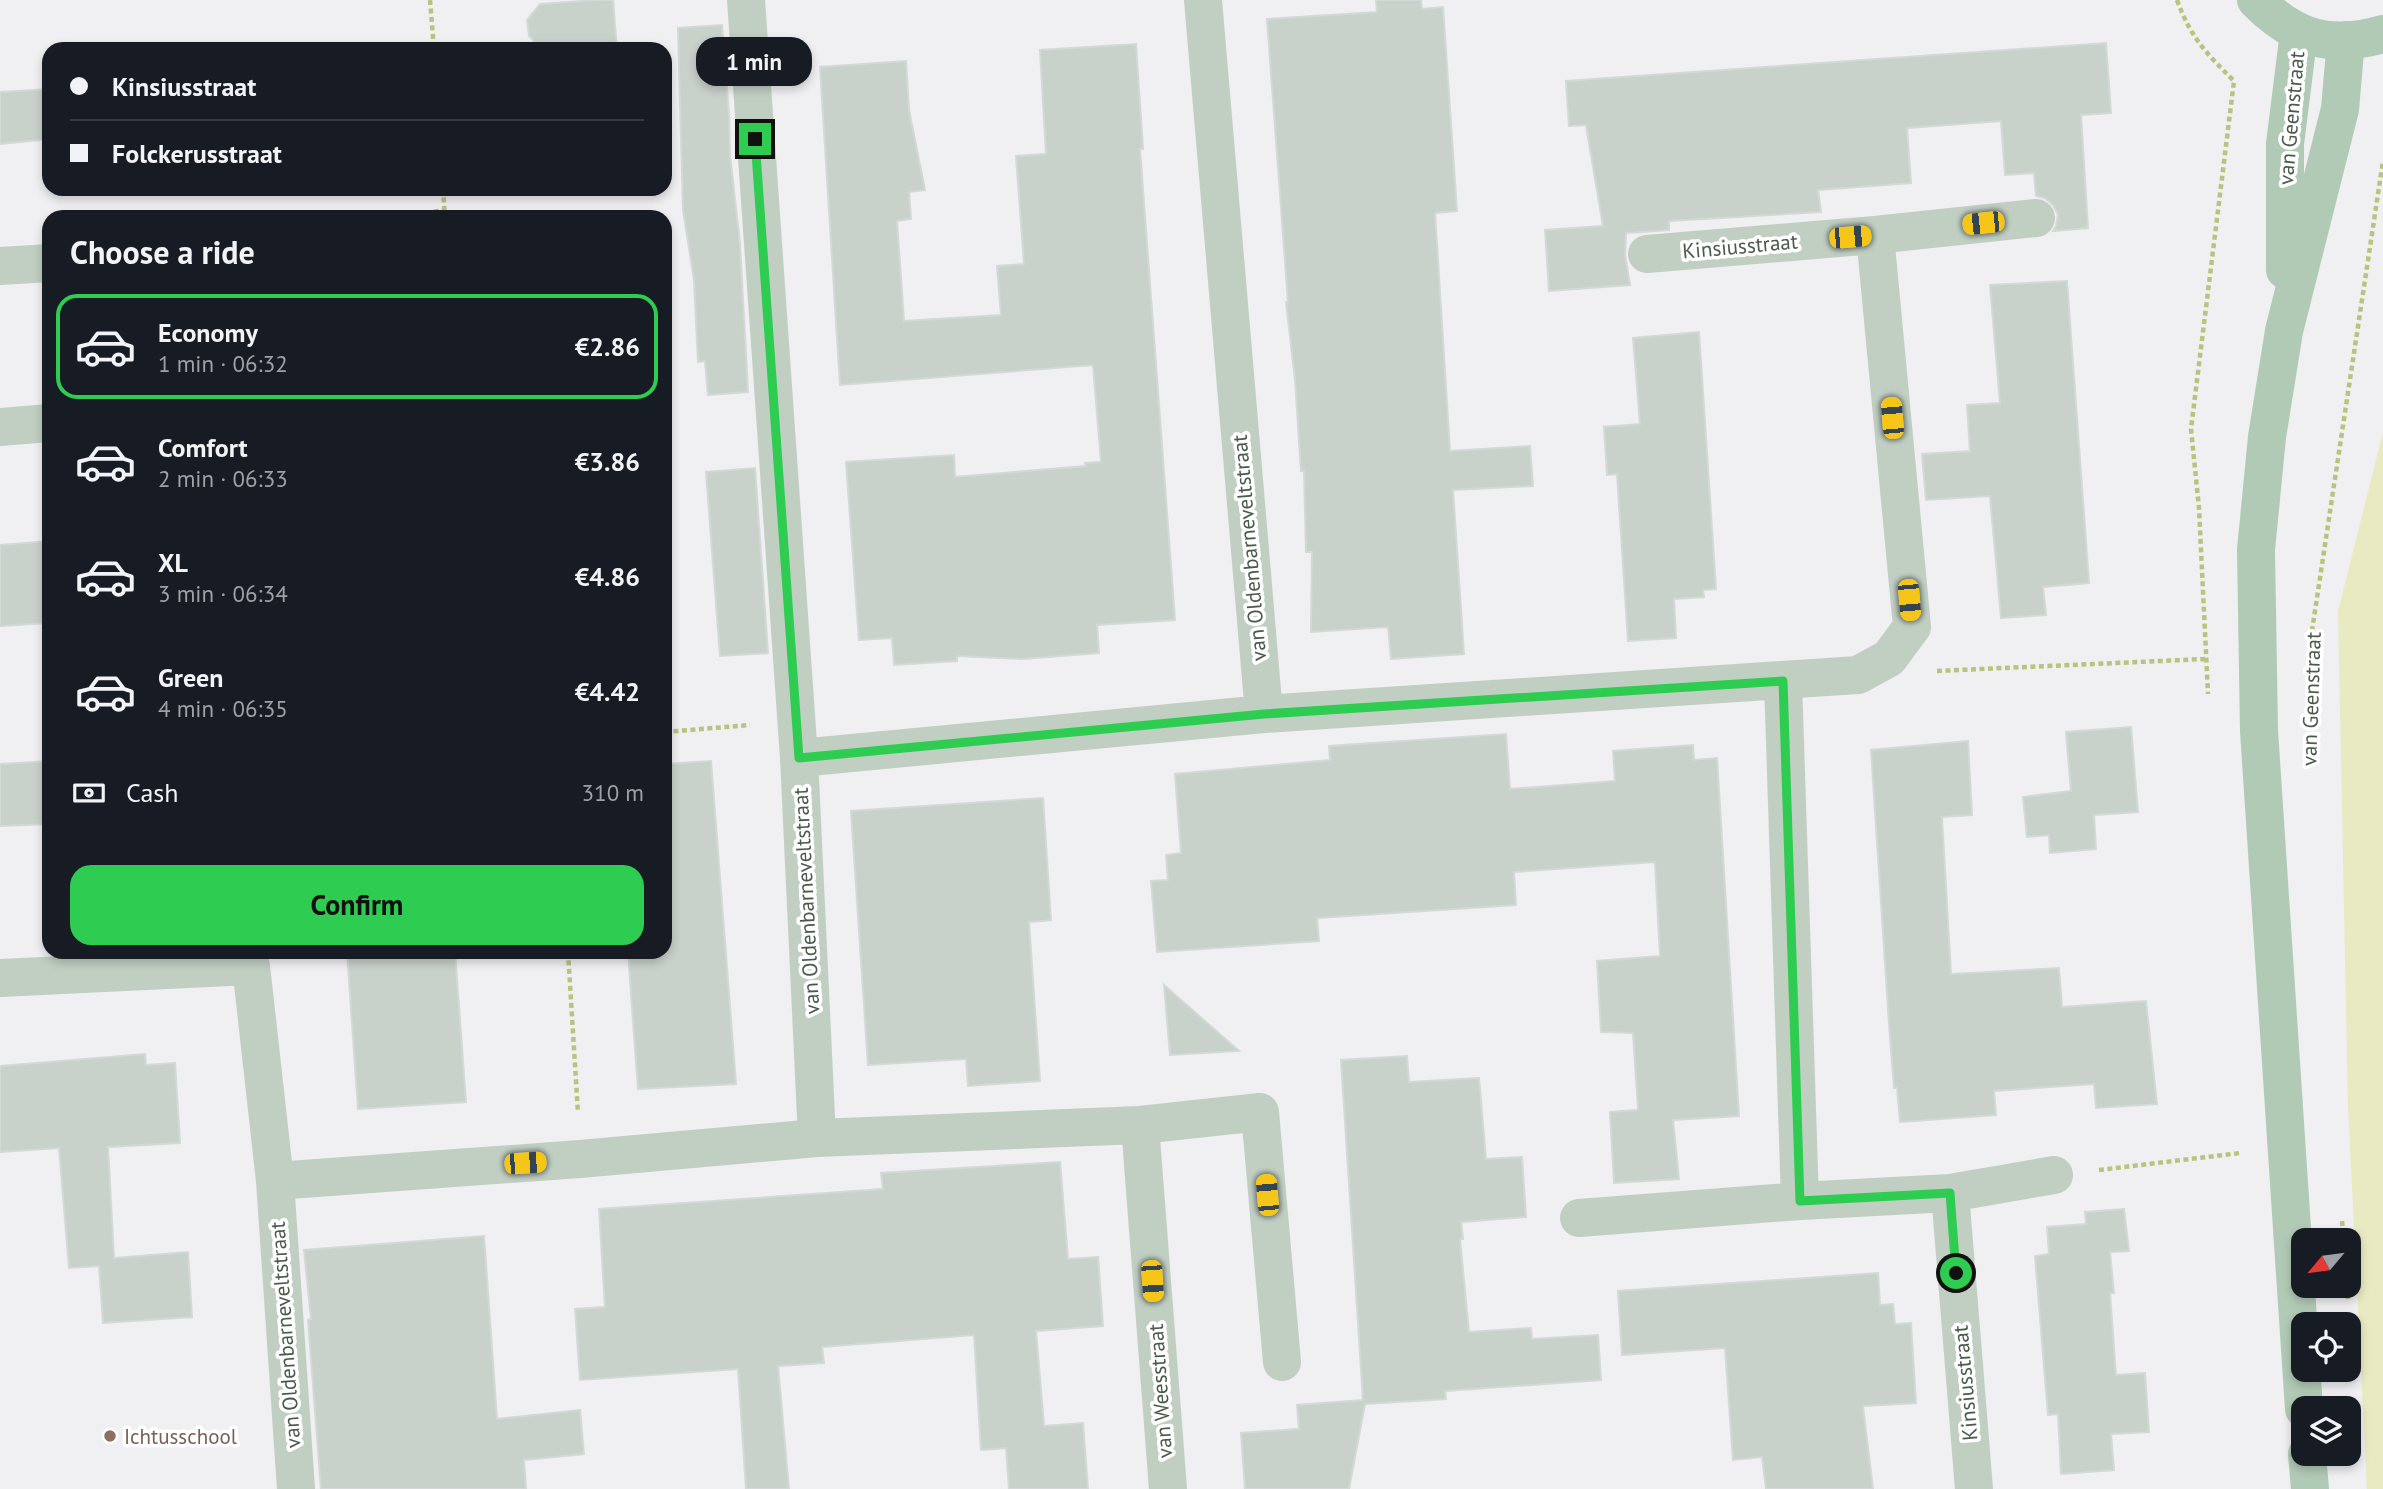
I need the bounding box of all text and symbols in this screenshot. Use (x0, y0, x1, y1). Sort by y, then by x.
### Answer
callout: 1 min (697, 38, 813, 86)
text: 1 min (726, 47, 782, 76)
street label: van Geenstraat (2272, 50, 2310, 186)
text: Kinsiusstraat (112, 70, 256, 103)
route end (739, 123, 771, 155)
text: Folckerusstraat (112, 137, 282, 170)
car (1962, 210, 2005, 236)
car (1829, 225, 1872, 249)
street label: Kinsiusstraat (1681, 228, 1799, 264)
text: Choose a ride (70, 231, 255, 273)
icon: car (74, 315, 137, 378)
text: Economy (158, 316, 258, 349)
text: €2.86 (575, 330, 640, 363)
text: 1 min · 06:32 (158, 349, 288, 378)
car (1880, 396, 1905, 440)
icon: car (74, 430, 137, 493)
text: Comfort (158, 431, 248, 464)
street label: van Oldenbarneveltstraat (1226, 434, 1272, 662)
text: €3.86 (575, 445, 640, 478)
text: 2 min · 06:33 (158, 464, 288, 493)
icon: car (74, 545, 137, 608)
text: XL (158, 546, 188, 579)
text: €4.86 (575, 560, 640, 593)
car (1897, 578, 1922, 622)
text: 3 min · 06:34 (158, 579, 288, 608)
street label: van Geenstraat (2295, 631, 2327, 767)
icon: car (74, 660, 137, 723)
text: Green (158, 661, 223, 694)
text: €4.42 (575, 675, 640, 708)
text: 4 min · 06:35 (158, 694, 288, 723)
icon: cash (70, 774, 108, 812)
text: Cash (126, 776, 178, 809)
text: 310 m (582, 778, 644, 807)
street label: van Oldenbarneveltstraat (787, 787, 825, 1015)
button: Confirm (70, 865, 644, 945)
car (504, 1151, 547, 1175)
car (1255, 1173, 1280, 1217)
street label: van Oldenbarneveltstraat (264, 1221, 306, 1449)
north arrow (2291, 1228, 2361, 1298)
map controls (2291, 1228, 2361, 1466)
route start (1940, 1257, 1972, 1289)
car (1141, 1259, 1164, 1303)
button: locate (2291, 1312, 2361, 1382)
street label: van Weesstraat (1142, 1323, 1178, 1459)
street label: Kinsiusstraat (1947, 1324, 1983, 1442)
button: layers (2291, 1396, 2361, 1466)
place label: Ichtusschool (124, 1423, 237, 1450)
marker: Ichtusschool (102, 1428, 118, 1444)

